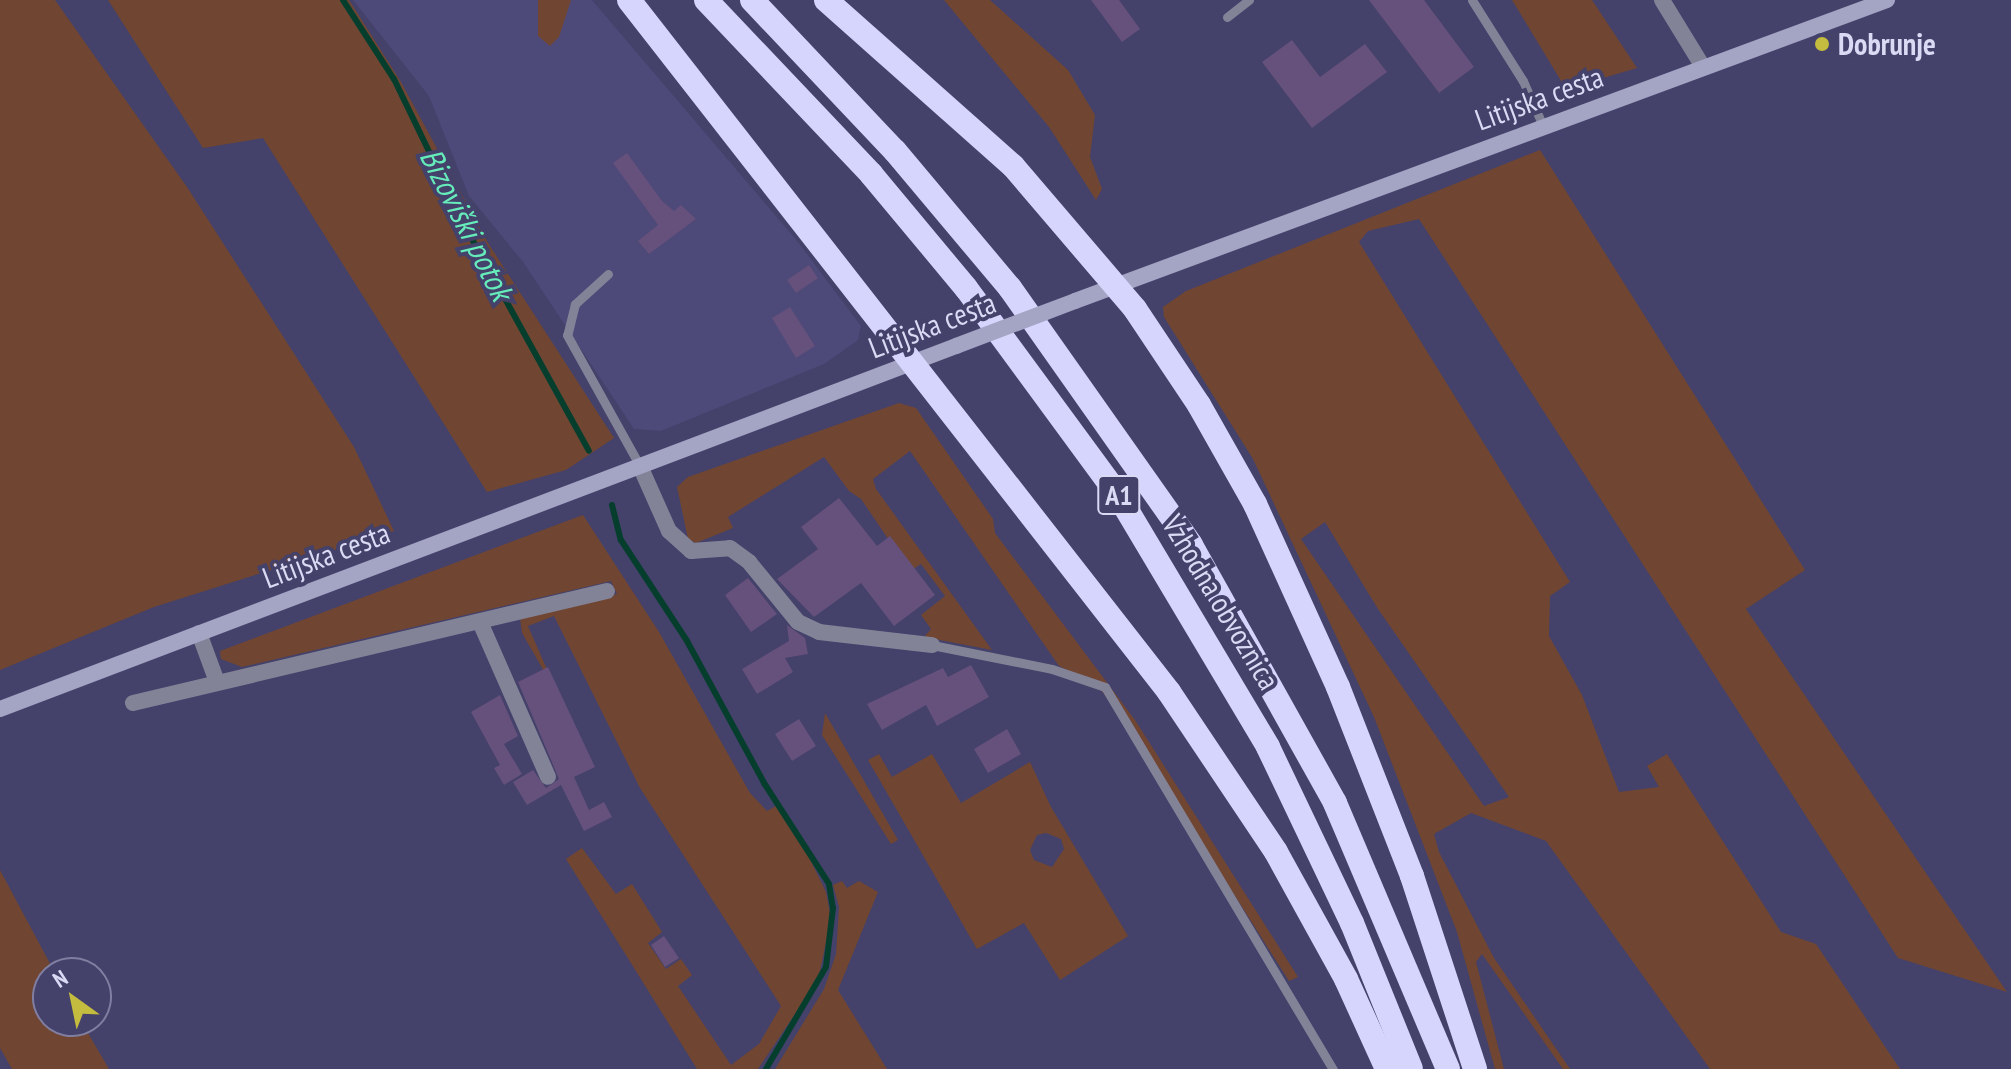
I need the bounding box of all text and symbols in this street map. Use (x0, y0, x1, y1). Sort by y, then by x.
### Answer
place label: Dobrunje (1838, 26, 1936, 62)
marker: Dobrunje (1813, 35, 1831, 53)
street label: Litijska cesta (1470, 58, 1608, 138)
water label: Bizoviški potok (412, 142, 522, 306)
street label: Litijska cesta (863, 284, 1001, 366)
road number: A1 (1097, 471, 1141, 519)
street label: Vzhodna obvoznica (1155, 508, 1287, 696)
street label: Litijska cesta (257, 514, 395, 596)
north arrow (32, 957, 112, 1037)
text: N (47, 964, 73, 994)

